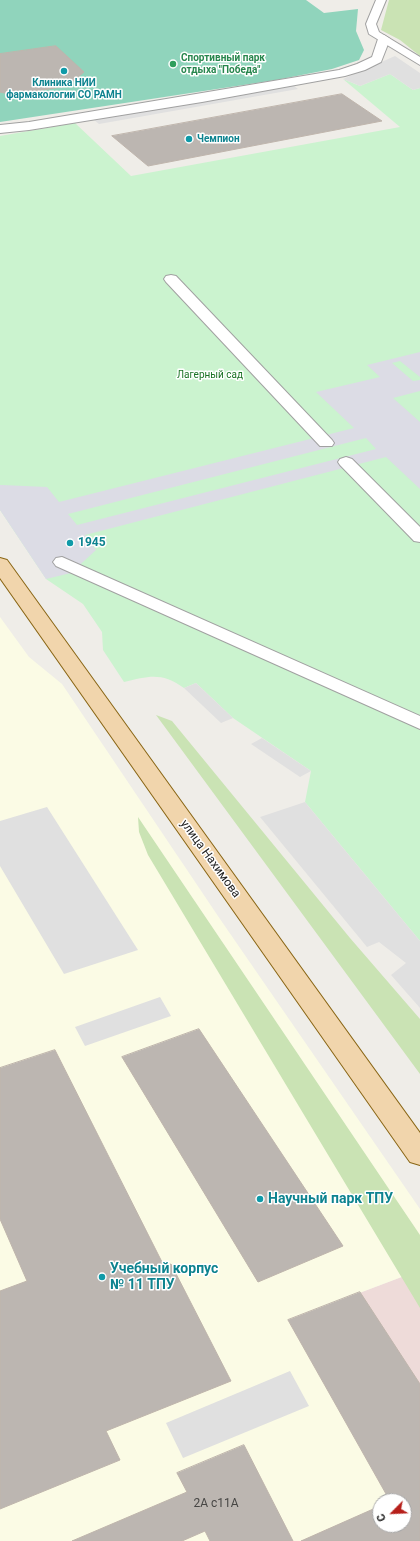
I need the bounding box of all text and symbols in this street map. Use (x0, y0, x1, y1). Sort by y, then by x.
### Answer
place label: Спортивный парк отдыха "Победа" (181, 52, 265, 76)
marker: Спортивный парк отдыха "Победа" (168, 59, 178, 69)
marker: Клиника НИИ фармакологии СО РАМН (59, 66, 69, 76)
place label: Клиника НИИ фармакологии СО РАМН (6, 77, 122, 100)
place label: Чемпион (197, 133, 240, 145)
marker: Чемпион (184, 134, 194, 144)
park label: Лагерный сад (177, 369, 243, 381)
place label: 1945 (78, 536, 106, 550)
marker: 1945 (65, 538, 75, 548)
street label: улица Нахимова (177, 817, 243, 901)
place label: Научный парк ТПУ (268, 1191, 393, 1207)
marker: Научный парк ТПУ (255, 1194, 265, 1204)
place label: Учебный корпус № 11 ТПУ (110, 1261, 218, 1294)
marker: Учебный корпус № 11 ТПУ (97, 1272, 107, 1282)
north arrow (372, 1493, 412, 1533)
house number: 2А с11А (193, 1497, 239, 1511)
text: С (374, 1512, 389, 1524)

